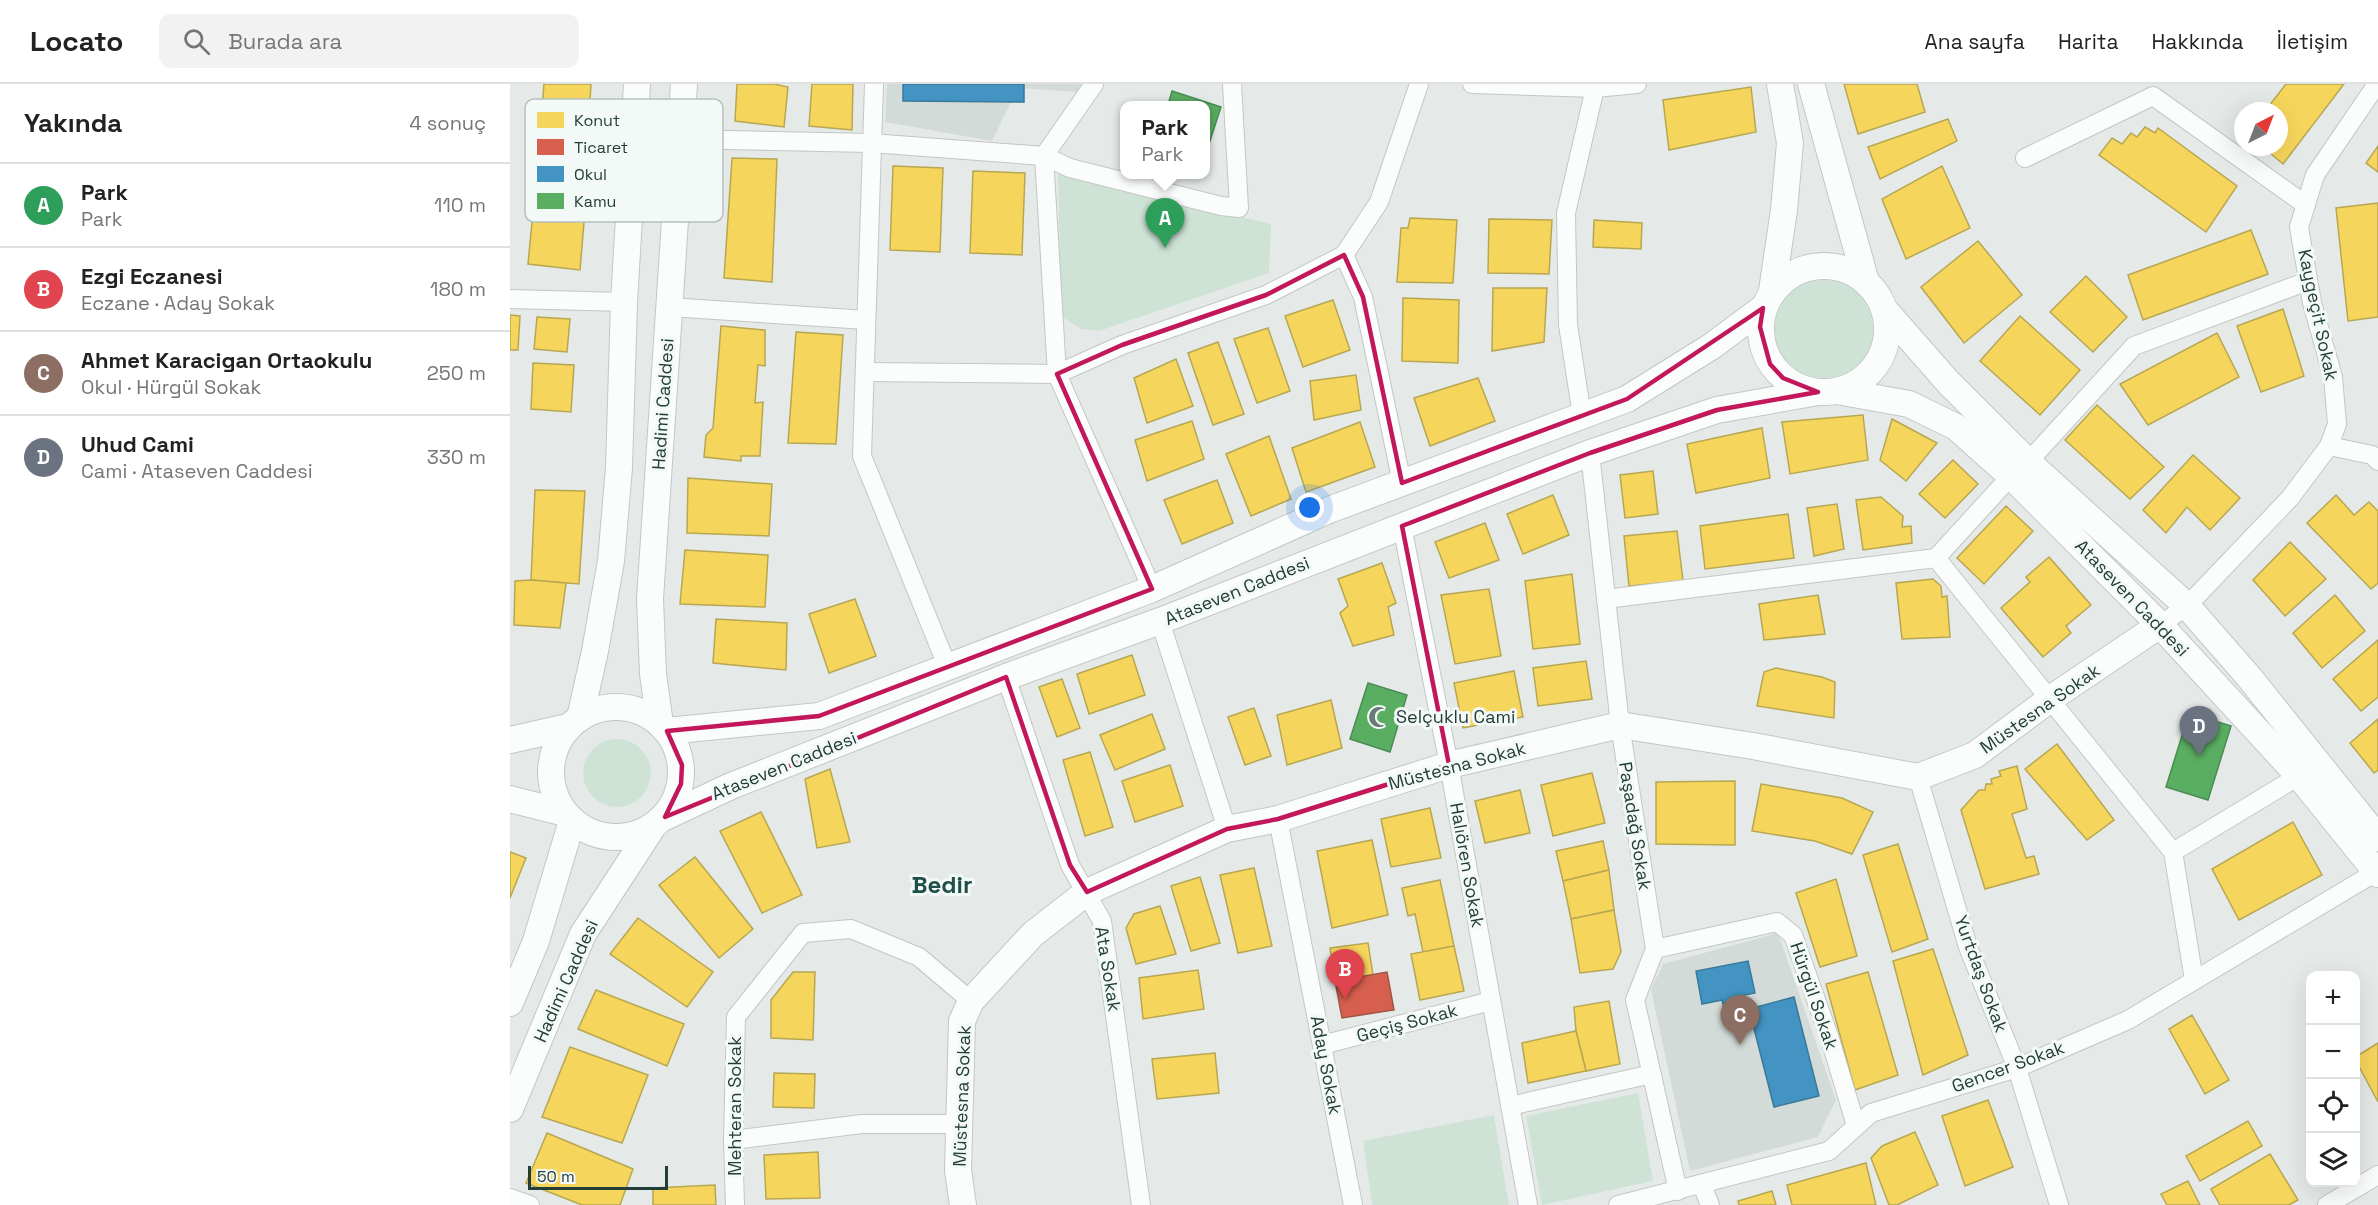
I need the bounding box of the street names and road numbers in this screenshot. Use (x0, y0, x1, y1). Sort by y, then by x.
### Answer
street label: Kaygeçit Sokak (2293, 247, 2344, 383)
street label: Hadimi Caddesi (646, 337, 679, 471)
street label: Ataseven Caddesi (2070, 534, 2194, 661)
street label: Ataseven Caddesi (1161, 551, 1313, 630)
street label: Müstesna Sokak (1975, 658, 2105, 759)
street label: Ataseven Caddesi (708, 726, 860, 805)
street label: Müstesna Sokak (1385, 736, 1529, 795)
street label: Paşadağ Sokak (1614, 760, 1657, 892)
street label: Halıören Sokak (1445, 801, 1490, 930)
street label: Yurtdaş Sokak (1950, 912, 2013, 1036)
street label: Hadimi Caddesi (528, 916, 603, 1046)
street label: Ata Sokak (1090, 925, 1127, 1013)
street label: Hürgül Sokak (1785, 939, 1844, 1053)
street label: Geçiş Sokak (1354, 998, 1460, 1047)
street label: Aday Sokak (1306, 1013, 1347, 1117)
street label: Müstesna Sokak (948, 1024, 975, 1167)
street label: Gencer Sokak (1948, 1035, 2068, 1098)
street label: Mehteran Sokak (723, 1036, 746, 1176)

